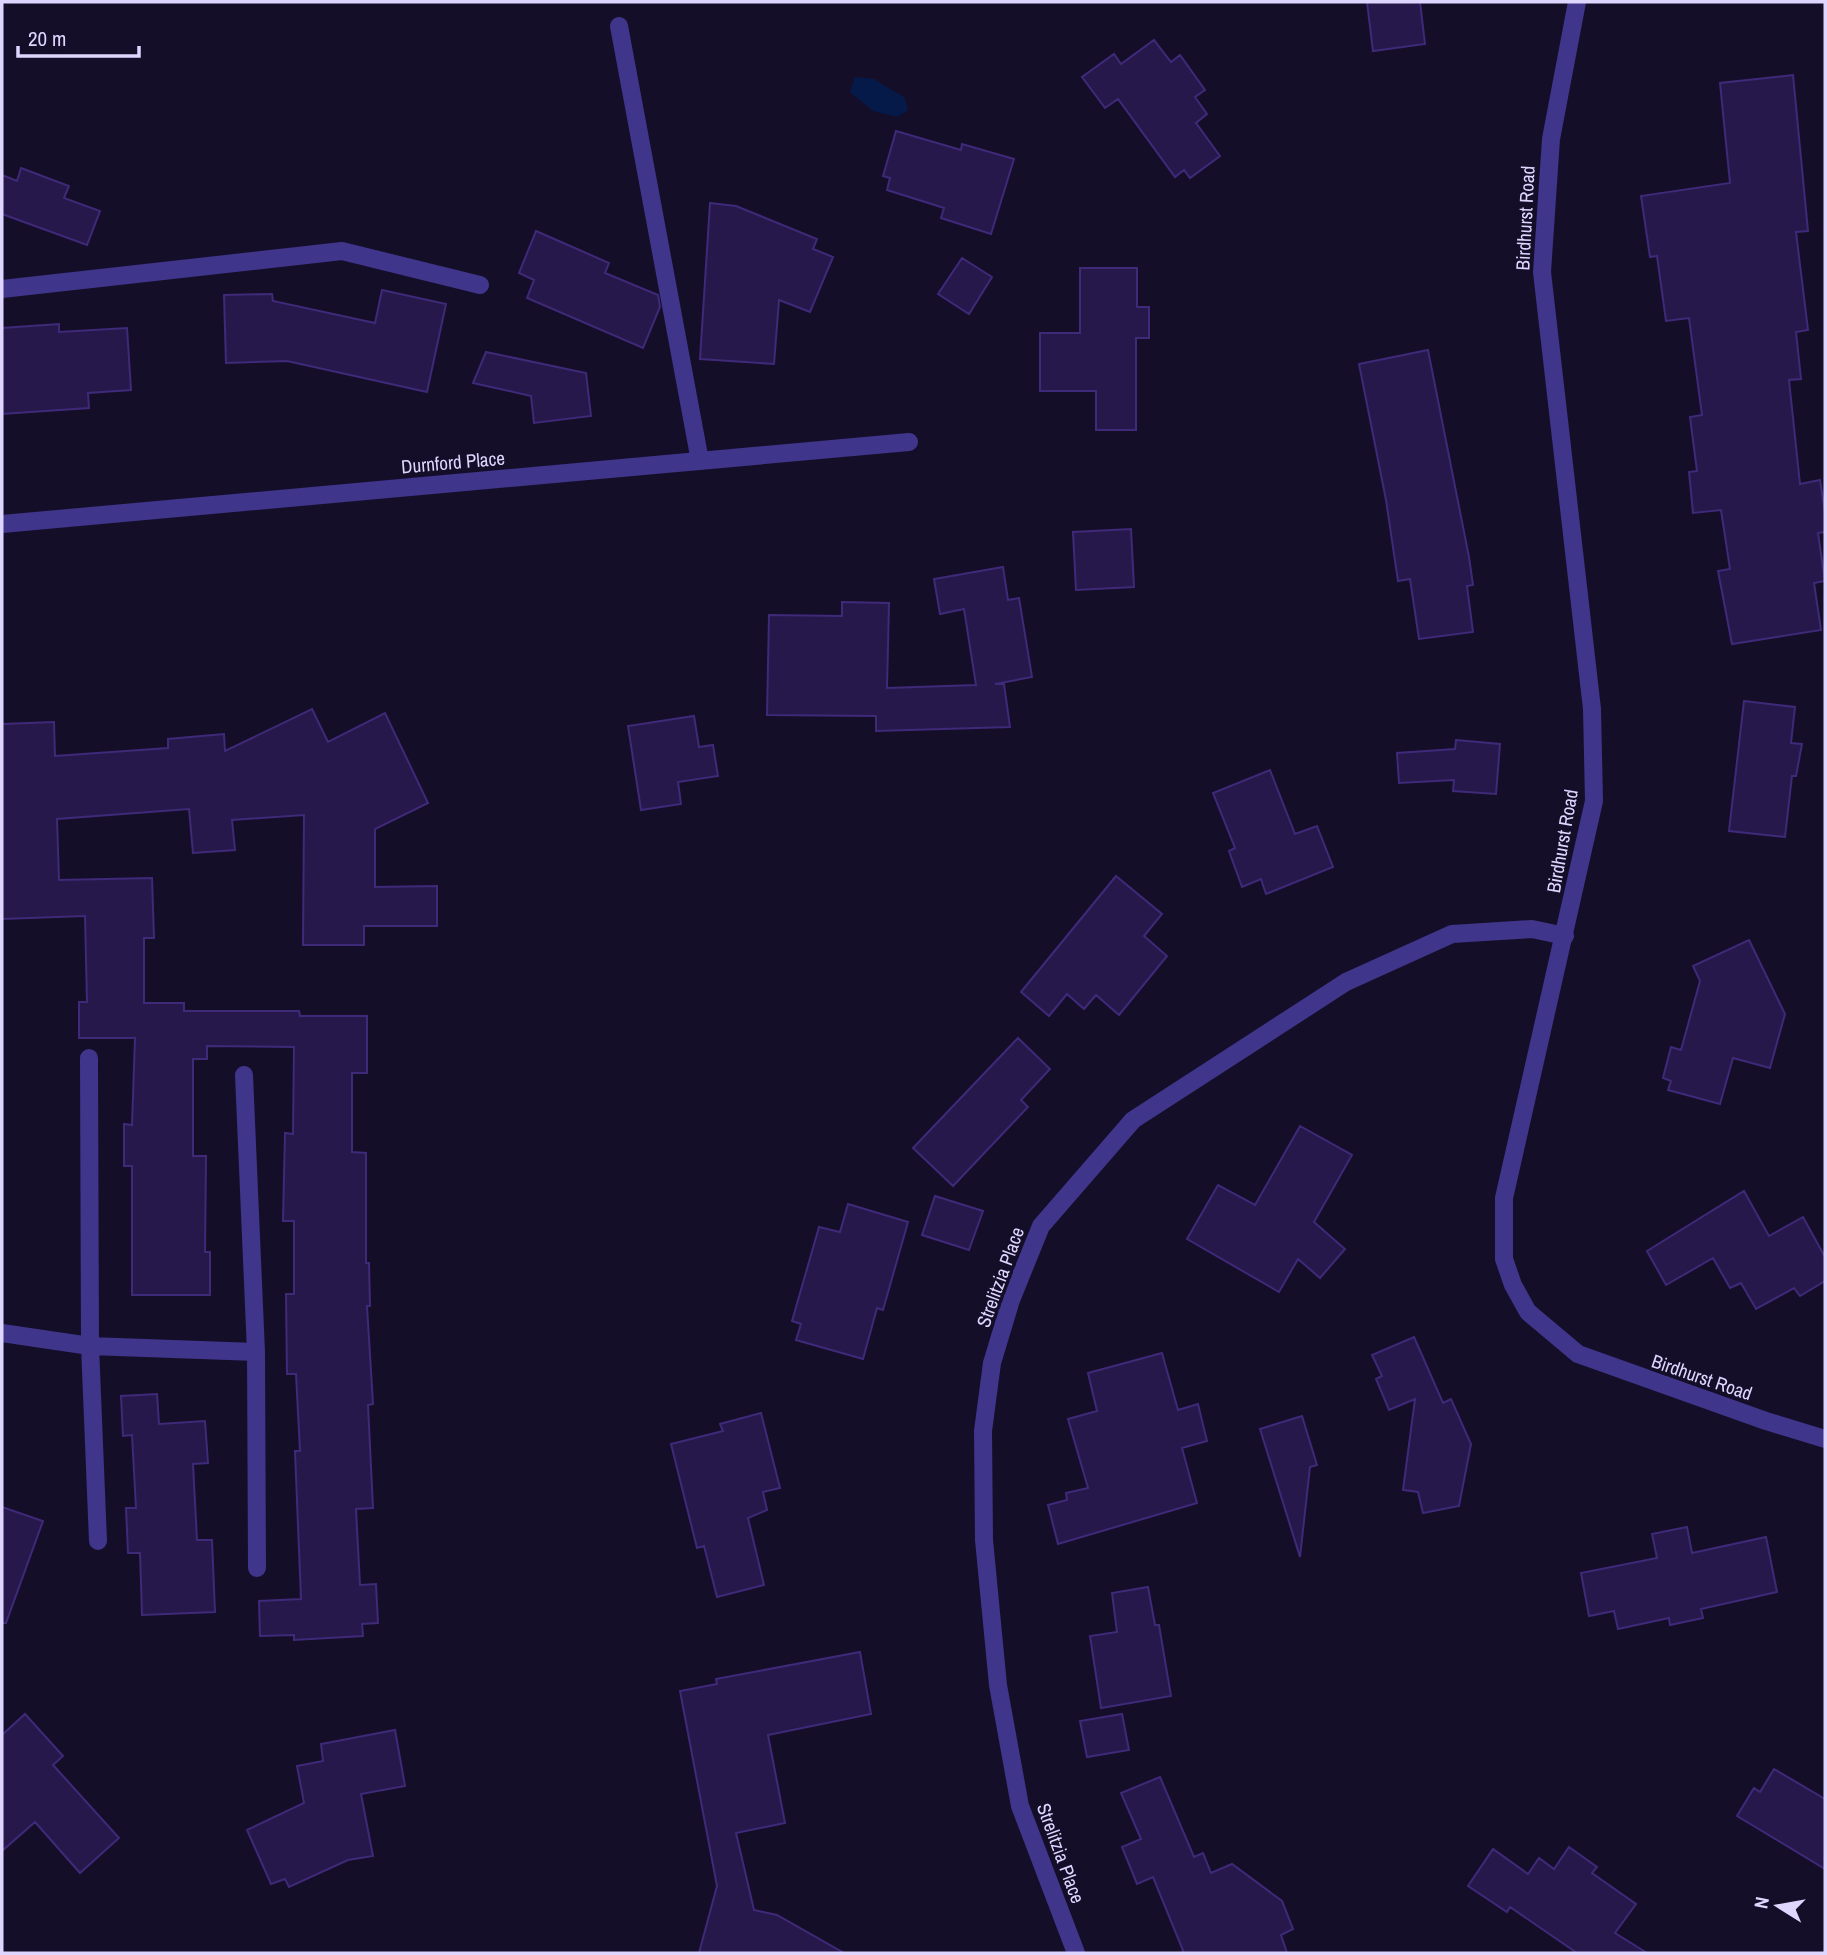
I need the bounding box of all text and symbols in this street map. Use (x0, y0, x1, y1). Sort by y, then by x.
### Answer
scale bar (18, 14, 138, 58)
text: 20 m (28, 24, 66, 53)
street label: Birdhurst Road (1509, 165, 1541, 271)
street label: Durnford Place (400, 445, 506, 479)
street label: Birdhurst Road (1540, 787, 1584, 895)
street label: Strelitzia Place (970, 1223, 1030, 1331)
street label: Birdhurst Road (1648, 1348, 1756, 1406)
street label: Strelitzia Place (1031, 1799, 1091, 1907)
north arrow (1743, 1871, 1813, 1941)
text: N (1747, 1895, 1775, 1911)

